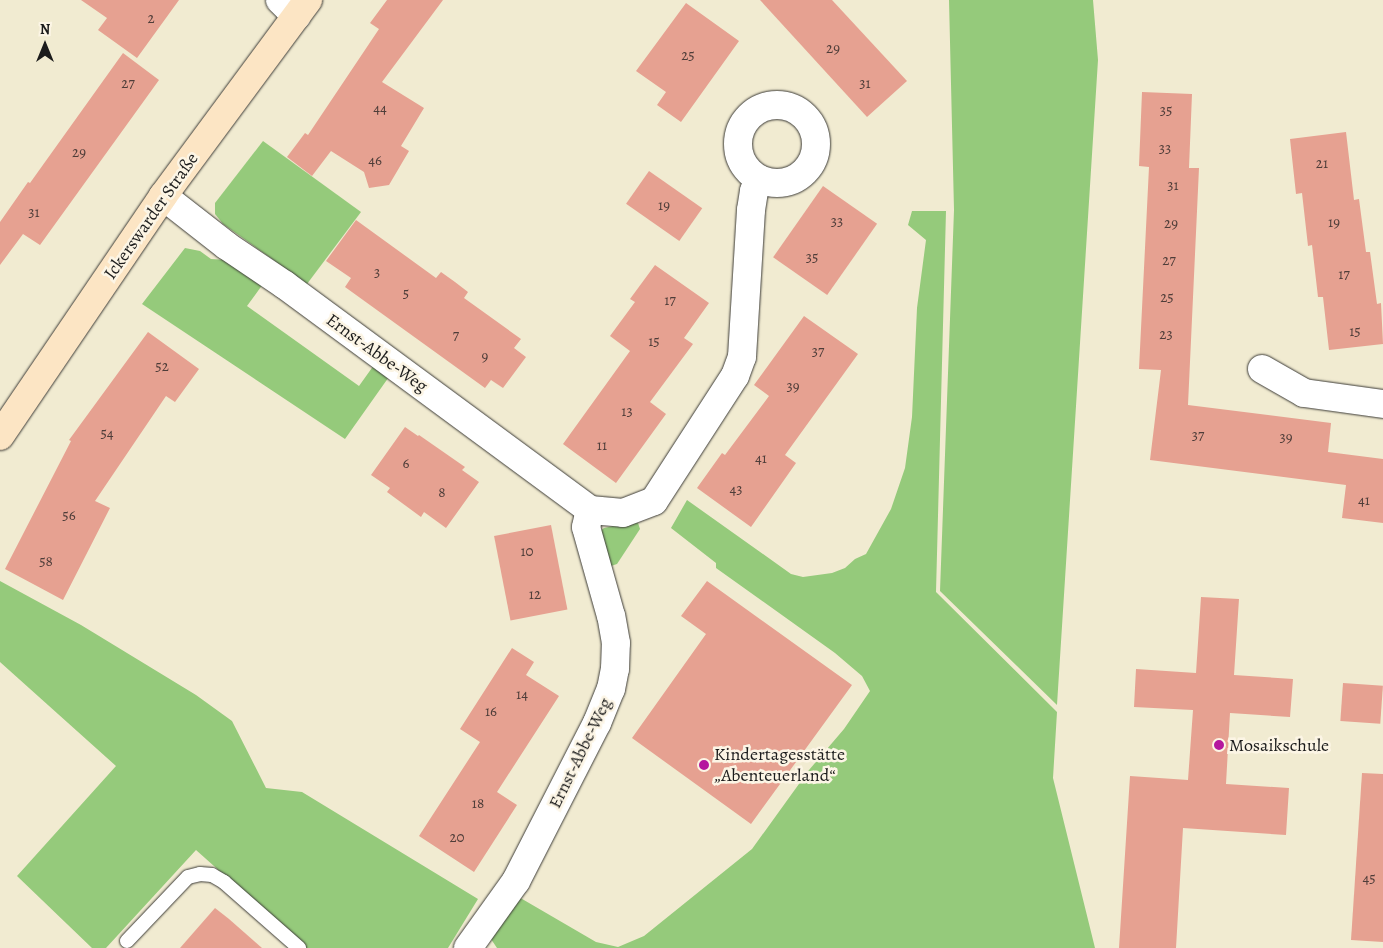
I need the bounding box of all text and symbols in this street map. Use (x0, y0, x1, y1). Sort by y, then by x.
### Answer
house number: 2 (147, 10, 155, 28)
north arrow (20, 20, 70, 70)
text: N (40, 20, 50, 39)
house number: 29 (826, 40, 840, 58)
house number: 25 (681, 47, 695, 65)
house number: 27 (121, 75, 135, 93)
house number: 31 (859, 75, 871, 93)
house number: 44 (373, 100, 387, 118)
house number: 35 (1160, 102, 1172, 120)
house number: 33 (1159, 140, 1171, 158)
house number: 29 (72, 144, 86, 162)
street label: Ickerswarder Straße (99, 149, 203, 283)
house number: 46 (368, 152, 382, 170)
house number: 21 (1316, 155, 1328, 173)
house number: 31 (1167, 177, 1179, 195)
house number: 19 (658, 197, 670, 215)
house number: 31 (28, 204, 40, 222)
house number: 33 (831, 213, 843, 231)
house number: 19 (1328, 214, 1340, 232)
house number: 29 (1164, 215, 1178, 233)
house number: 35 (806, 249, 818, 267)
house number: 27 (1162, 252, 1176, 270)
house number: 3 (374, 264, 380, 282)
house number: 17 (1338, 266, 1350, 284)
house number: 5 (403, 285, 409, 303)
house number: 25 (1160, 289, 1174, 307)
house number: 17 (664, 292, 676, 310)
street label: Ernst-Abbe-Weg (322, 309, 432, 397)
house number: 15 (1349, 323, 1361, 341)
house number: 23 (1159, 326, 1173, 344)
house number: 7 (453, 327, 459, 345)
house number: 15 (648, 333, 660, 351)
house number: 37 (812, 343, 824, 361)
house number: 9 (482, 348, 488, 366)
house number: 52 (155, 358, 169, 376)
house number: 39 (786, 378, 800, 396)
house number: 13 (621, 403, 633, 421)
house number: 54 (100, 425, 114, 443)
house number: 37 (1192, 427, 1204, 445)
house number: 39 (1279, 429, 1293, 447)
house number: 11 (597, 437, 607, 455)
house number: 41 (755, 450, 767, 468)
house number: 6 (403, 455, 409, 473)
house number: 43 (729, 481, 743, 499)
house number: 8 (438, 484, 446, 502)
house number: 41 (1358, 492, 1370, 510)
house number: 56 (62, 507, 76, 525)
house number: 10 (520, 543, 534, 561)
house number: 58 (39, 553, 53, 571)
house number: 12 (529, 586, 541, 604)
house number: 14 (516, 686, 528, 704)
street label: Ernst-Abbe-Weg (544, 694, 616, 812)
house number: 16 (485, 703, 497, 721)
place label: Mosaikschule (1229, 734, 1329, 756)
marker: Mosaikschule (1213, 739, 1225, 751)
place label: Kindertagesstätte „Abenteuerland“ (714, 744, 845, 786)
marker: Kindertagesstätte „Abenteuerland“ (698, 759, 710, 771)
house number: 18 (472, 795, 484, 813)
house number: 20 (449, 829, 465, 847)
house number: 45 (1362, 870, 1376, 888)

